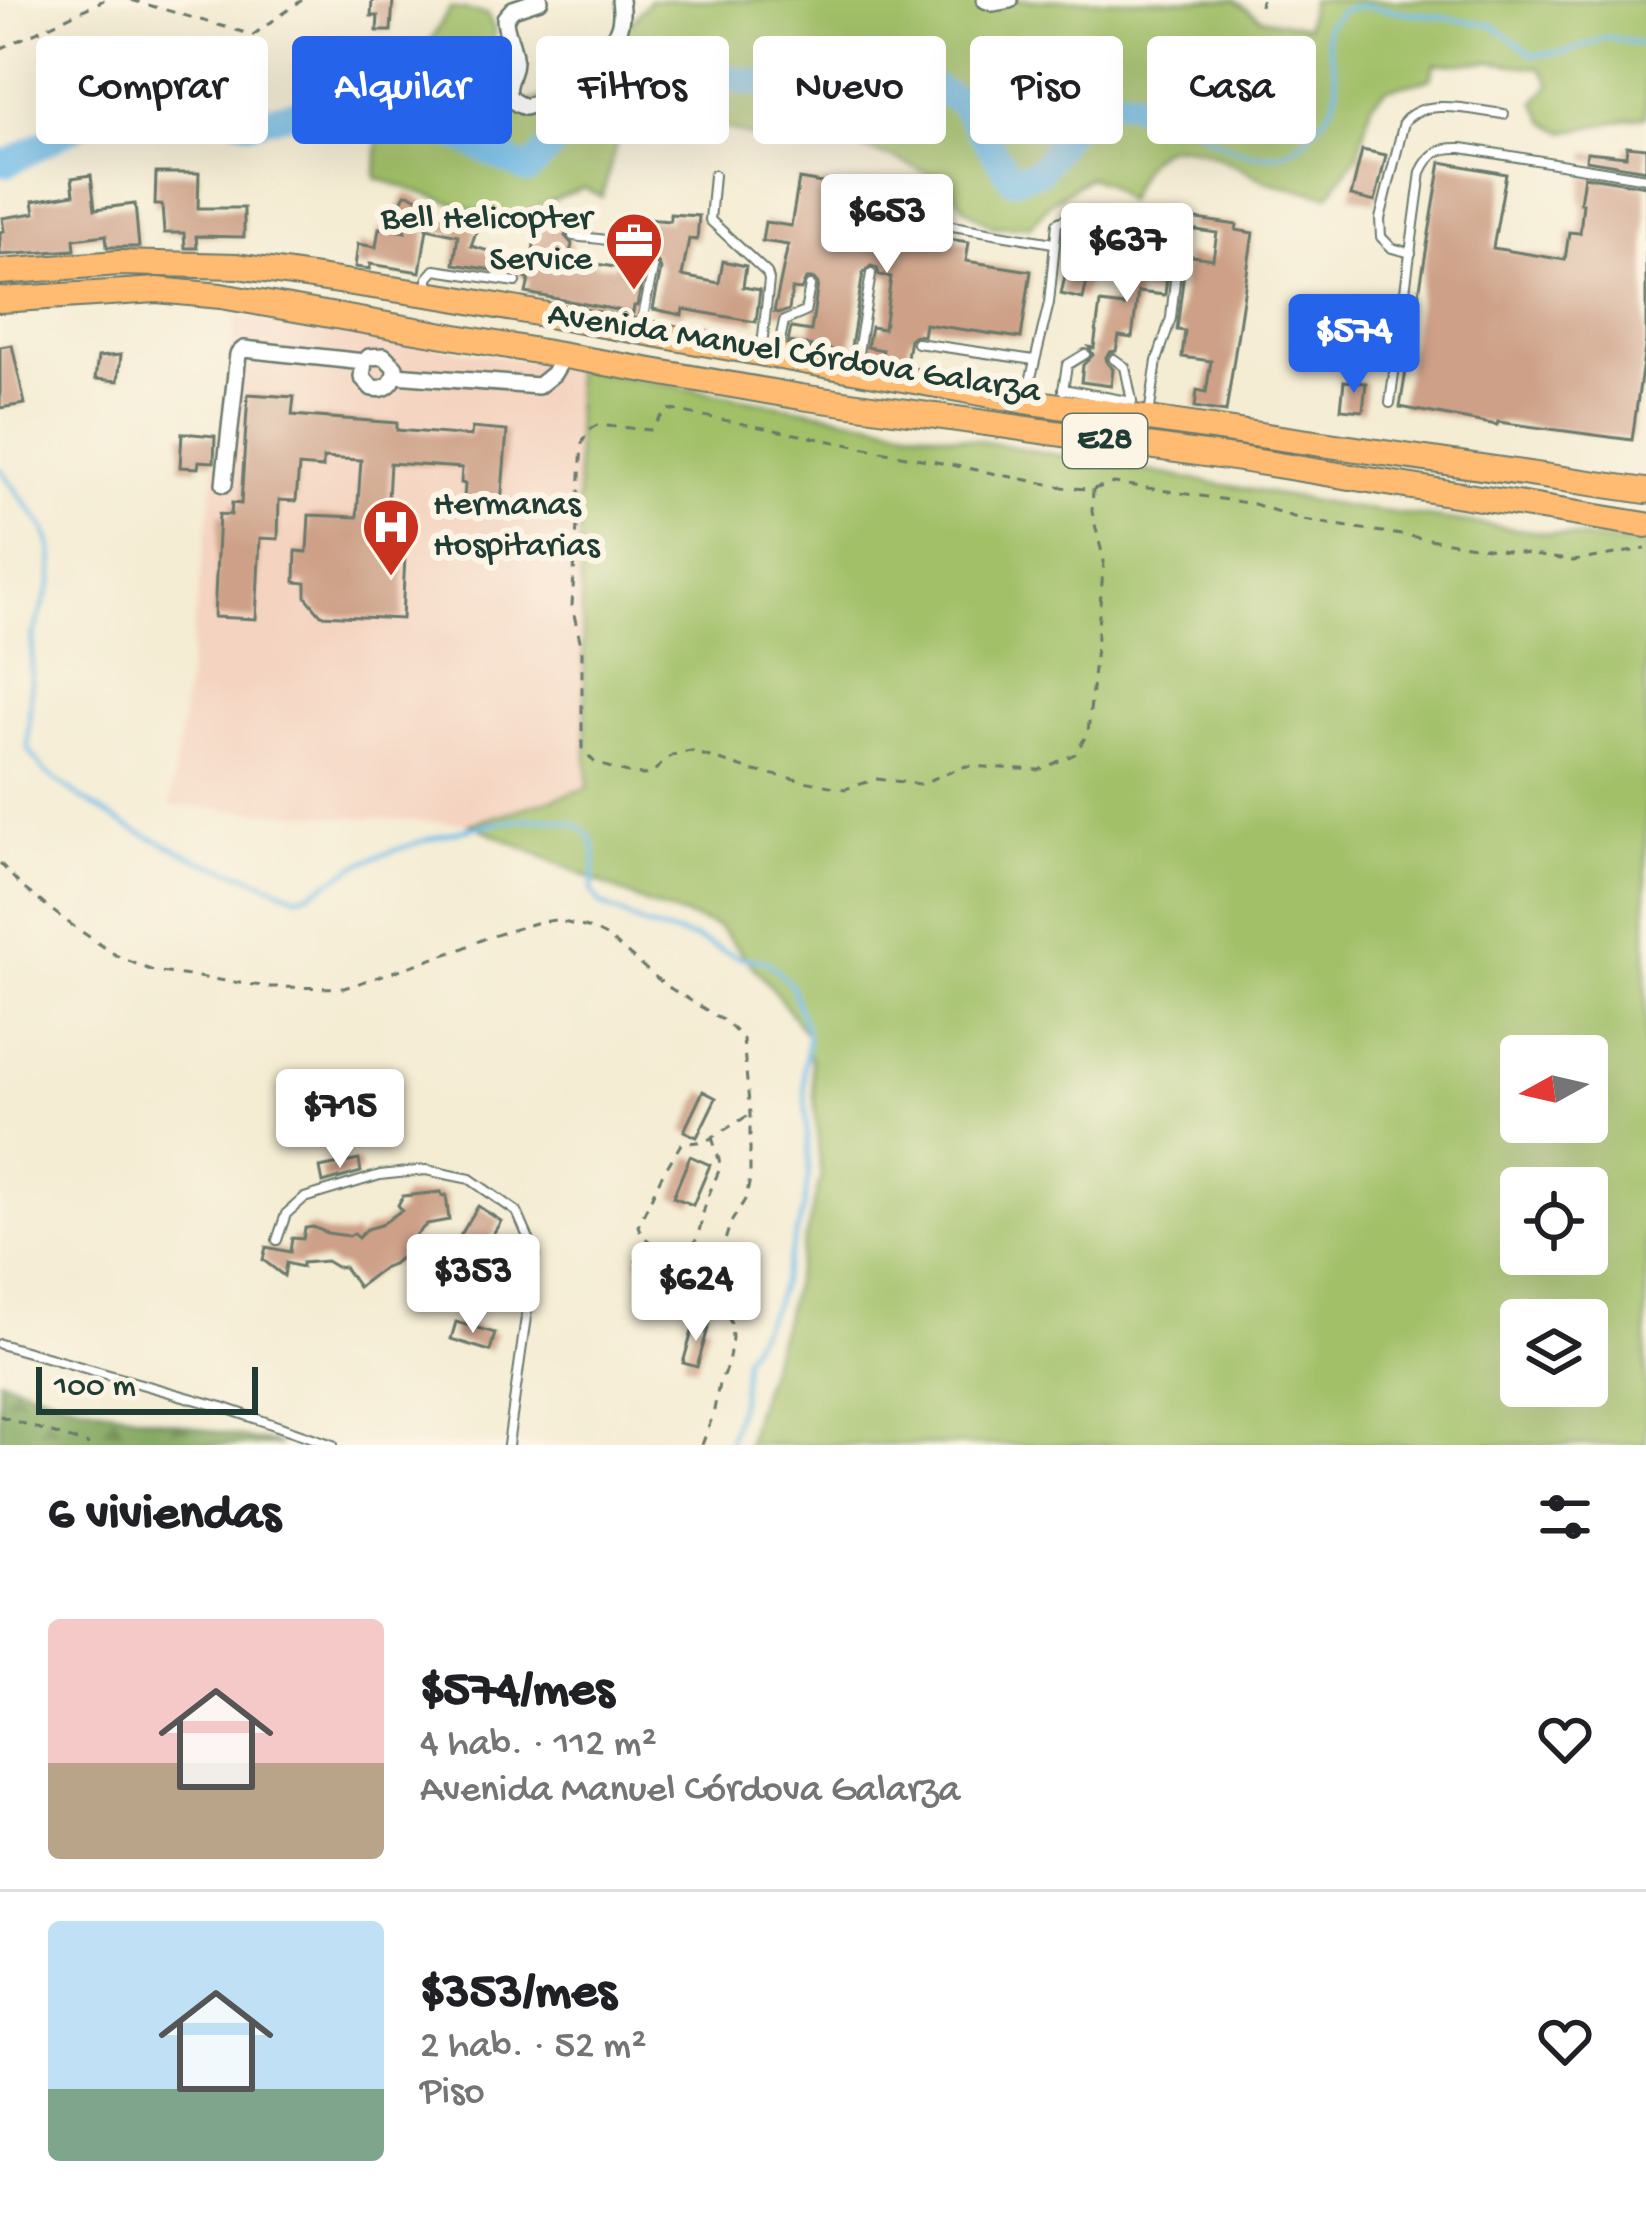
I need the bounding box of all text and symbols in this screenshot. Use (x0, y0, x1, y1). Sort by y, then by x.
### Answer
chip: Comprar (36, 36, 268, 144)
chip: Alquilar (292, 36, 512, 144)
chip: Filtros (536, 36, 729, 144)
chip: Nuevo (753, 36, 946, 144)
chip: Piso (970, 36, 1123, 144)
chip: Casa (1147, 36, 1316, 144)
pin: $653 (816, 174, 958, 276)
text: $653 (848, 190, 926, 236)
place label: Bell Helicopter Service (380, 199, 595, 283)
pin: $637 (1056, 203, 1198, 305)
office icon: Bell Helicopter Service (603, 210, 665, 292)
text: $637 (1088, 219, 1166, 265)
pin: $574 (1283, 294, 1425, 396)
street label: Avenida Manuel Córdova Galarza (544, 295, 1045, 415)
text: $574 (1316, 310, 1392, 356)
road number: E28 (1063, 414, 1147, 468)
place label: Hermanas Hospitarias (433, 485, 601, 569)
hospital icon: Hermanas Hospitarias (360, 496, 422, 578)
north arrow (1500, 1035, 1608, 1143)
map controls (1500, 1035, 1608, 1407)
pin: $715 (269, 1069, 411, 1171)
text: $715 (303, 1085, 377, 1131)
button: locate (1500, 1167, 1608, 1275)
pin: $353 (402, 1234, 544, 1336)
pin: $624 (625, 1242, 767, 1344)
text: $353 (434, 1250, 512, 1296)
text: $624 (659, 1258, 733, 1304)
button: layers (1500, 1299, 1608, 1407)
scale bar (36, 1361, 258, 1414)
text: 100 m (54, 1369, 136, 1407)
icon: filters (1532, 1484, 1598, 1550)
text: 6 viviendas (48, 1487, 281, 1547)
text: $574/mes (420, 1663, 614, 1723)
icon: home (144, 1667, 288, 1811)
icon: heart (1532, 1706, 1598, 1772)
text: 4 hab. · 112 m² (420, 1723, 657, 1769)
text: Avenida Manuel Córdova Galarza (420, 1769, 960, 1815)
text: $353/mes (420, 1965, 616, 2025)
icon: home (144, 1969, 288, 2113)
icon: heart (1532, 2008, 1598, 2074)
text: 2 hab. · 52 m² (420, 2025, 647, 2071)
text: Piso (420, 2071, 485, 2117)

